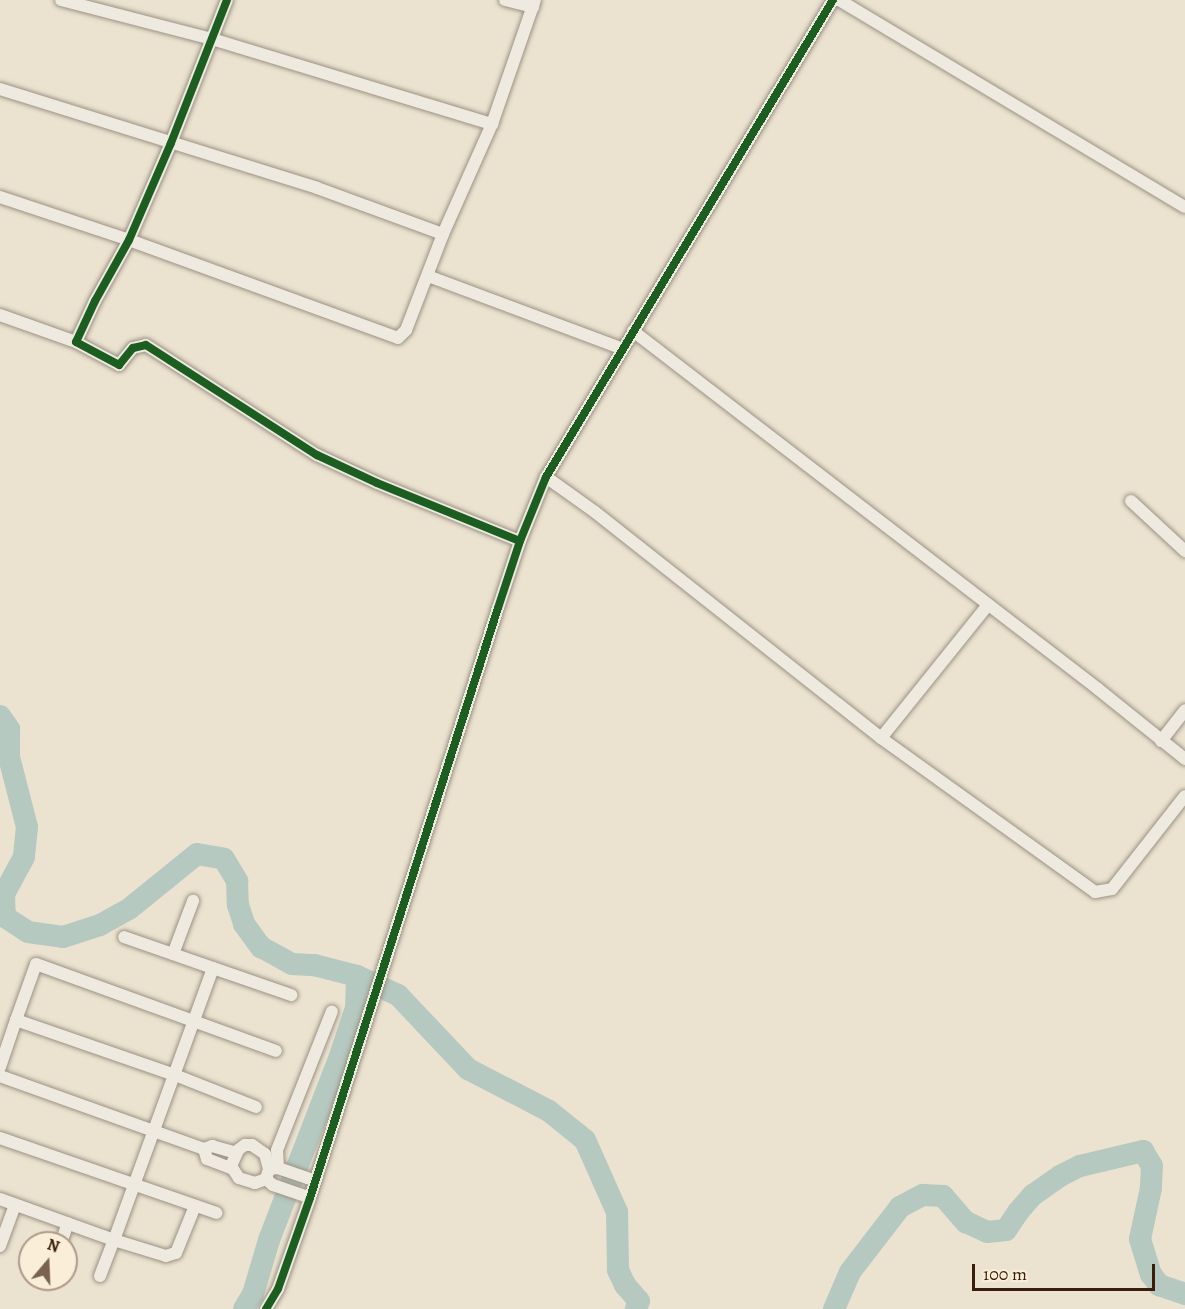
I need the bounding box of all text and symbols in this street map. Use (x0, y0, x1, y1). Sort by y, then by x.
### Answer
north arrow (18, 1231, 78, 1291)
text: N (44, 1234, 62, 1258)
scale bar (975, 1252, 1158, 1290)
text: 100 m (983, 1262, 1027, 1286)

